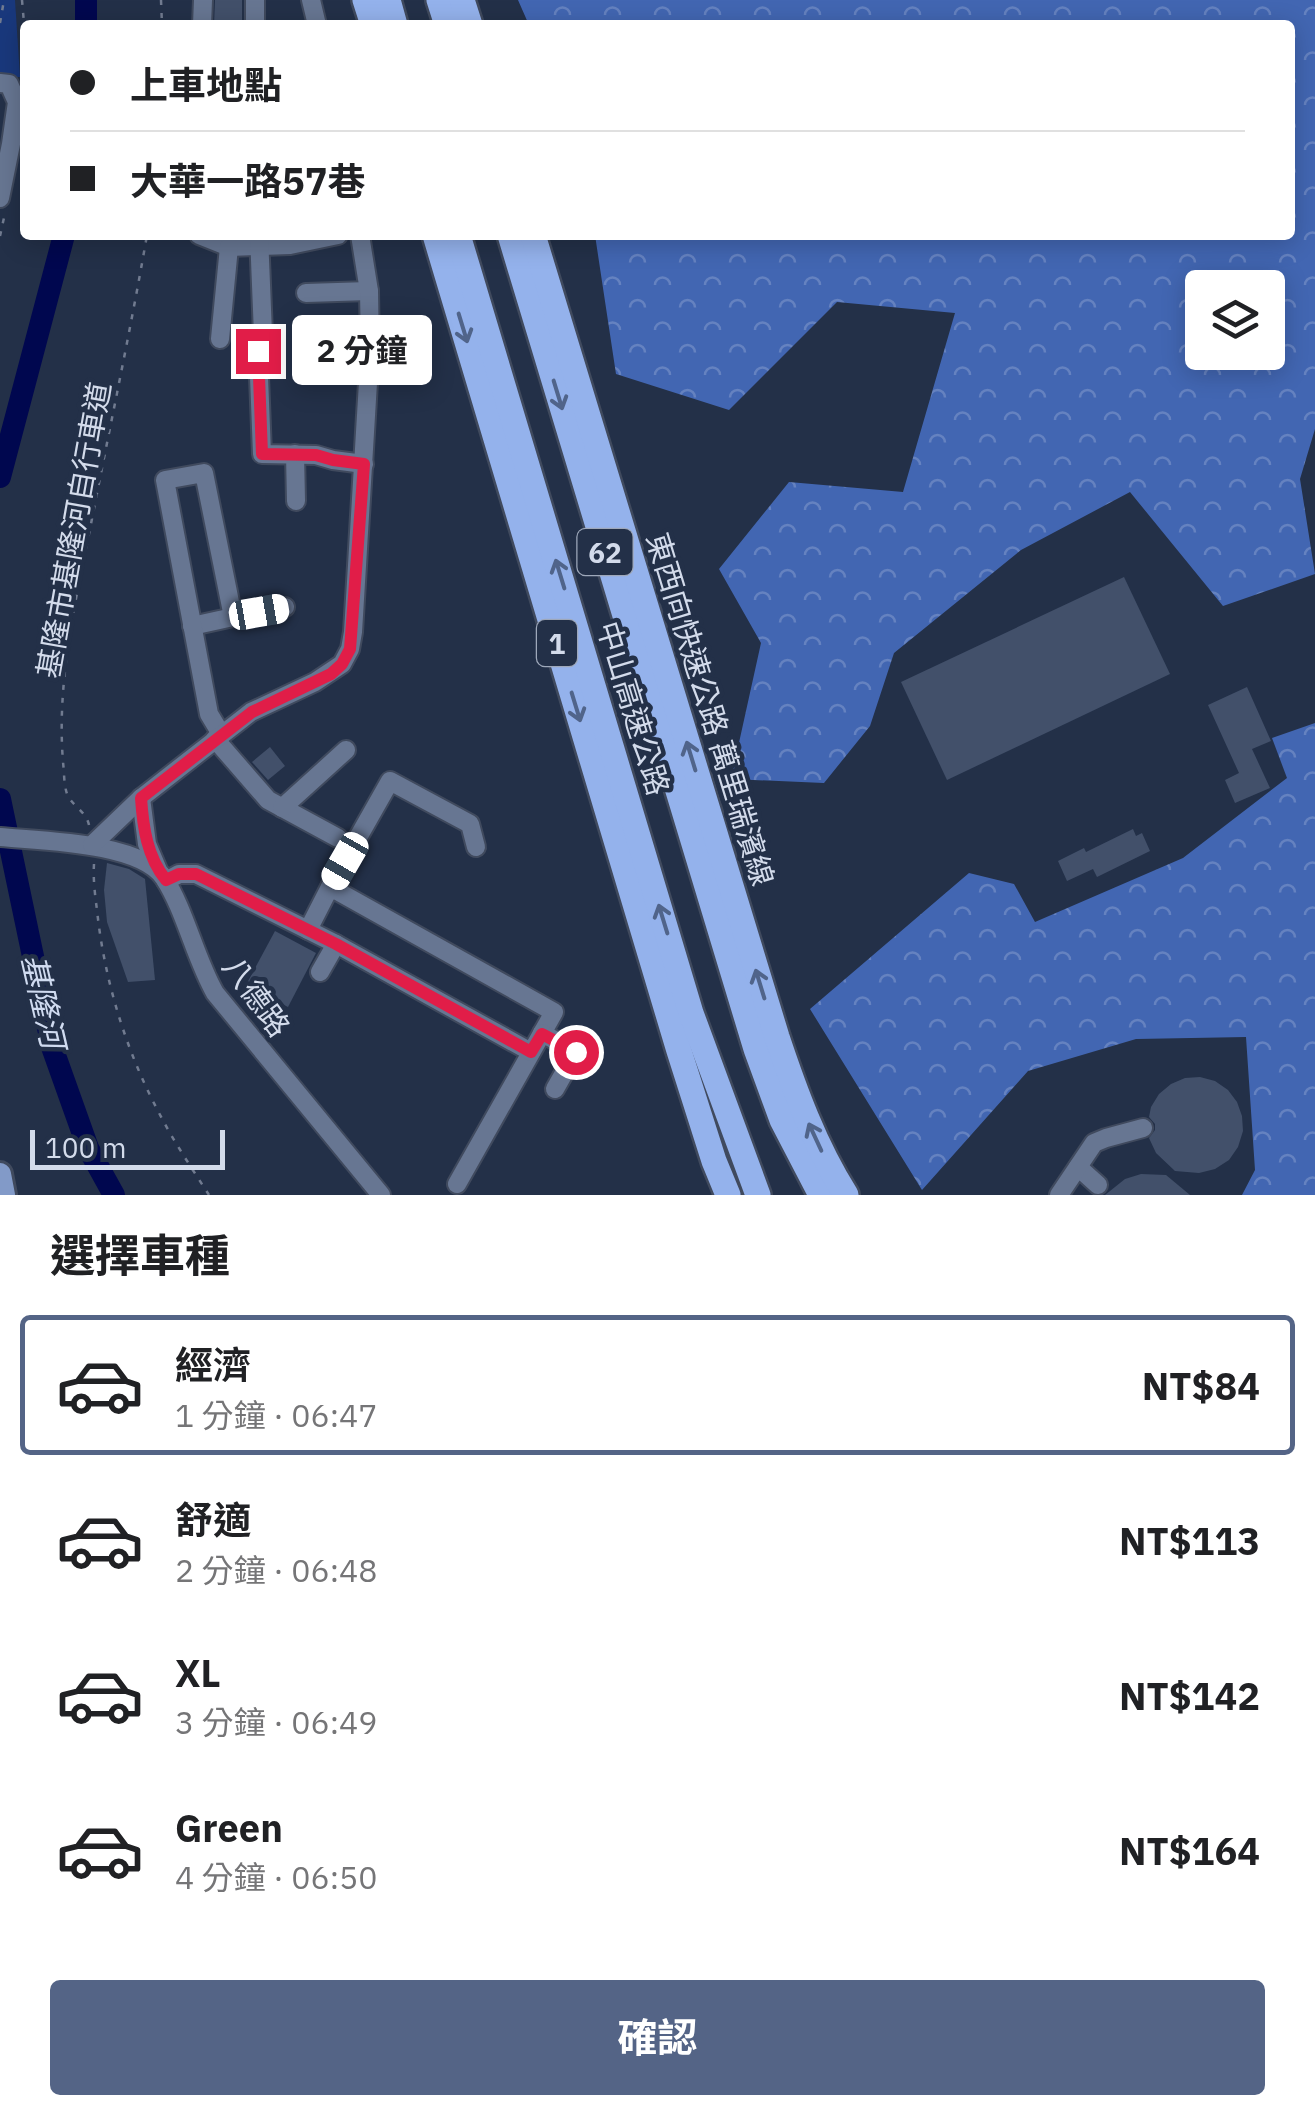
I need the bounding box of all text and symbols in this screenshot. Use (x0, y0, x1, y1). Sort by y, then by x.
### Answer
text: 上車地點 (130, 60, 282, 109)
text: 大華一路57巷 (130, 156, 366, 205)
map controls (1185, 270, 1285, 370)
button: layers (1185, 270, 1285, 370)
one-way arrow (455, 312, 473, 344)
callout: 2 分鐘 (293, 316, 433, 386)
route end (236, 329, 281, 374)
text: 2 分鐘 (317, 329, 407, 371)
street label: 基隆市基隆河自行車道 (28, 379, 118, 681)
one-way arrow (550, 379, 568, 411)
street label: 東西向快速公路 萬里瑞濱線 (639, 528, 783, 890)
road number: 62 (578, 529, 632, 575)
one-way arrow (550, 559, 568, 591)
car (227, 592, 291, 632)
street label: 中山高速公路 (589, 616, 679, 800)
road number: 1 (537, 620, 577, 666)
one-way arrow (568, 691, 586, 722)
one-way arrow (681, 741, 699, 773)
car (317, 828, 373, 894)
one-way arrow (653, 904, 671, 935)
street label: 八德路 (215, 948, 299, 1044)
water label: 基隆河 (13, 949, 77, 1058)
one-way arrow (750, 969, 768, 1001)
route start (554, 1030, 599, 1075)
one-way arrow (805, 1123, 824, 1153)
scale bar (30, 1125, 225, 1170)
text: 100 m (45, 1129, 126, 1166)
text: 選擇車種 (50, 1226, 230, 1284)
icon: car (55, 1340, 145, 1430)
text: 經濟 (175, 1340, 251, 1389)
text: NT$84 (1142, 1361, 1260, 1410)
text: 1 分鐘 · 06:47 (175, 1394, 377, 1436)
icon: car (55, 1495, 145, 1585)
text: 舒適 (175, 1495, 251, 1544)
text: NT$113 (1119, 1516, 1260, 1565)
text: 2 分鐘 · 06:48 (175, 1549, 377, 1591)
text: XL (175, 1648, 221, 1697)
icon: car (55, 1650, 145, 1740)
text: NT$142 (1119, 1671, 1260, 1720)
text: 3 分鐘 · 06:49 (175, 1701, 377, 1743)
text: Green (175, 1803, 283, 1852)
icon: car (55, 1805, 145, 1895)
text: NT$164 (1119, 1826, 1260, 1875)
text: 4 分鐘 · 06:50 (175, 1856, 377, 1898)
button: 確認 (50, 1980, 1265, 2095)

